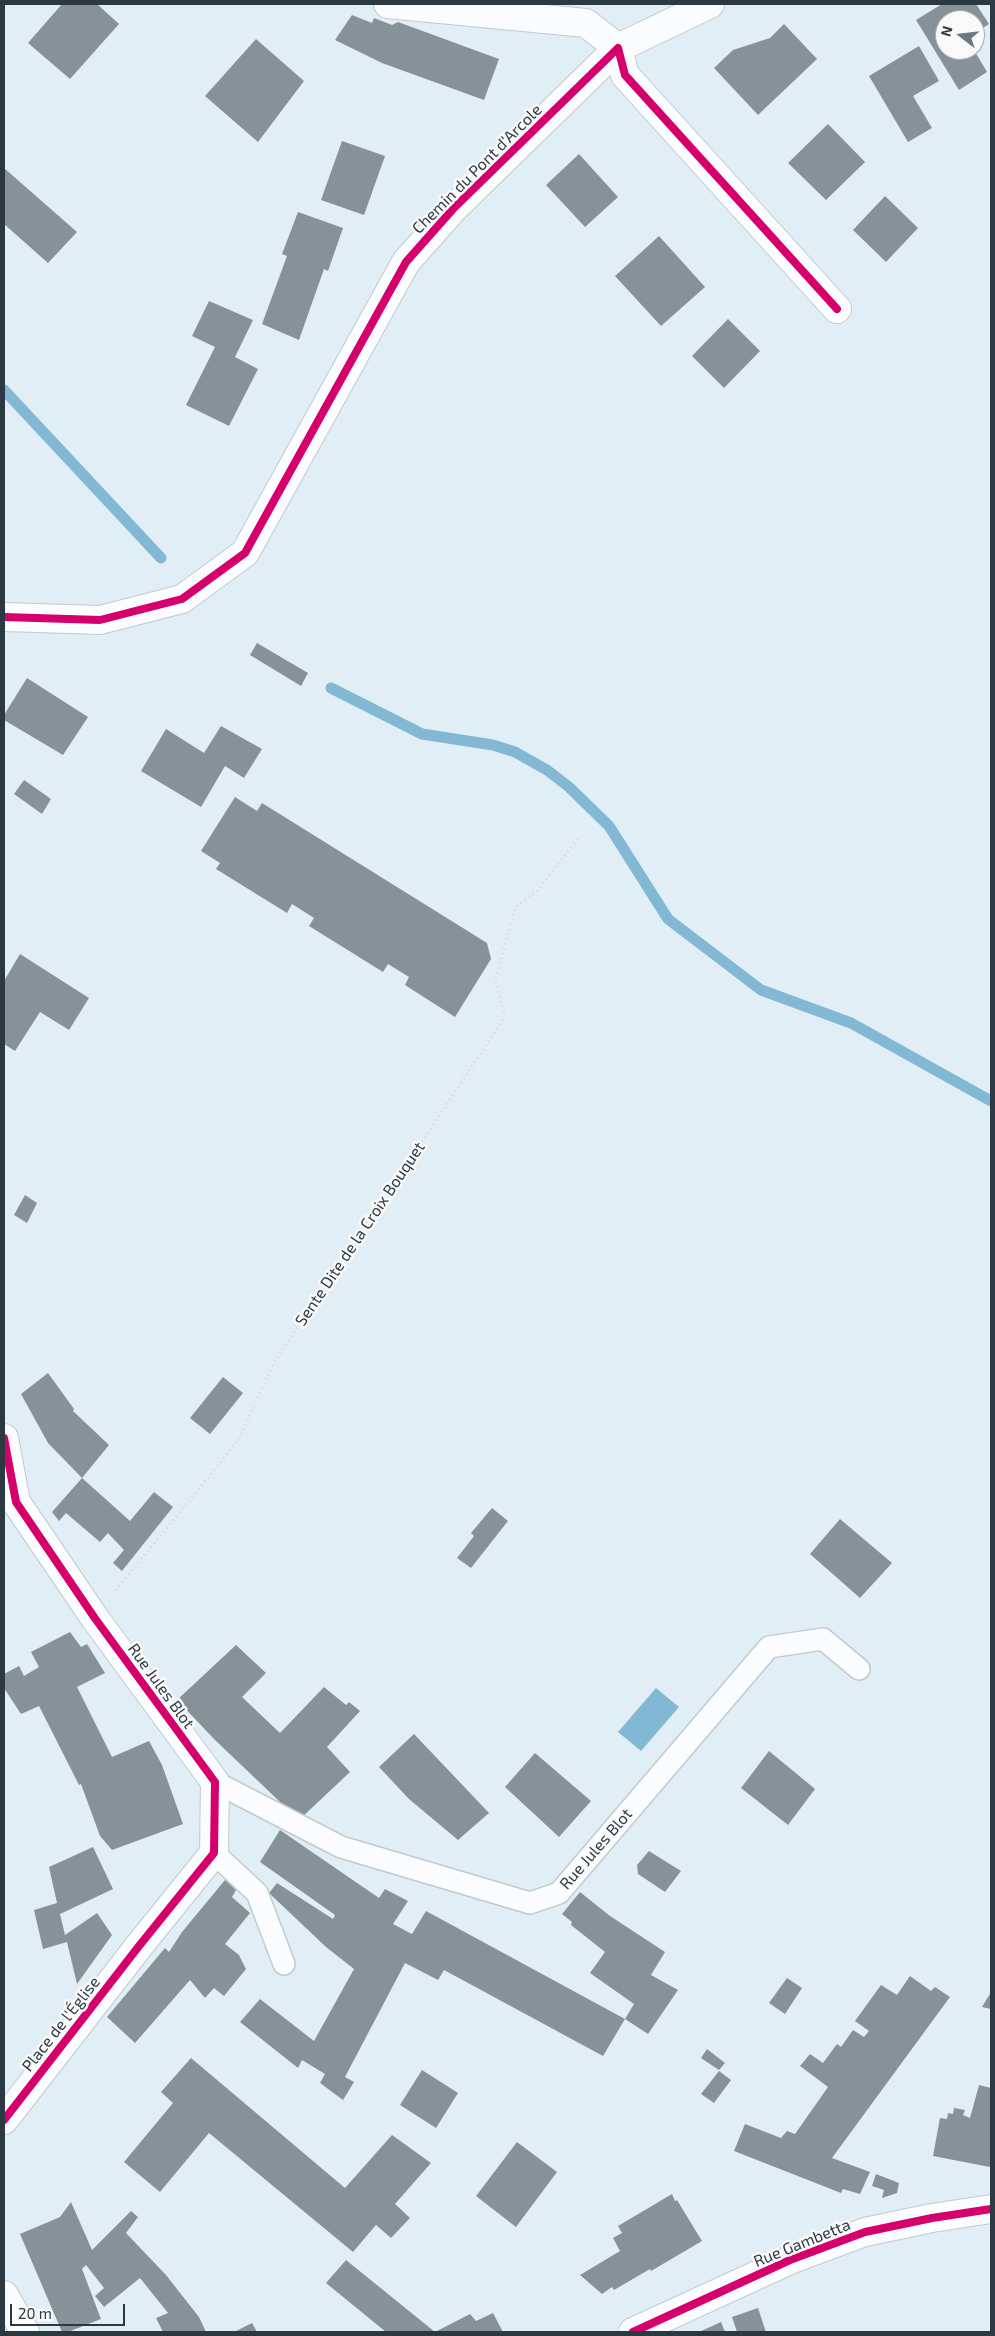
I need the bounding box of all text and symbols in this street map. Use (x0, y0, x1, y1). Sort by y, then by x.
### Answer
north arrow (935, 10, 985, 60)
text: N (936, 24, 956, 38)
street label: Chemin du Pont d'Arcole (408, 100, 546, 238)
street label: Sente Dite de la Croix Bouquet (291, 1138, 429, 1330)
street label: Rue Jules Blot (124, 1640, 198, 1732)
street label: Rue Jules Blot (556, 1805, 636, 1893)
street label: Place de l'Église (18, 1973, 104, 2075)
street label: Rue Gambetta (751, 2215, 853, 2271)
scale bar (12, 2294, 128, 2326)
text: 20 m (18, 2304, 52, 2322)

